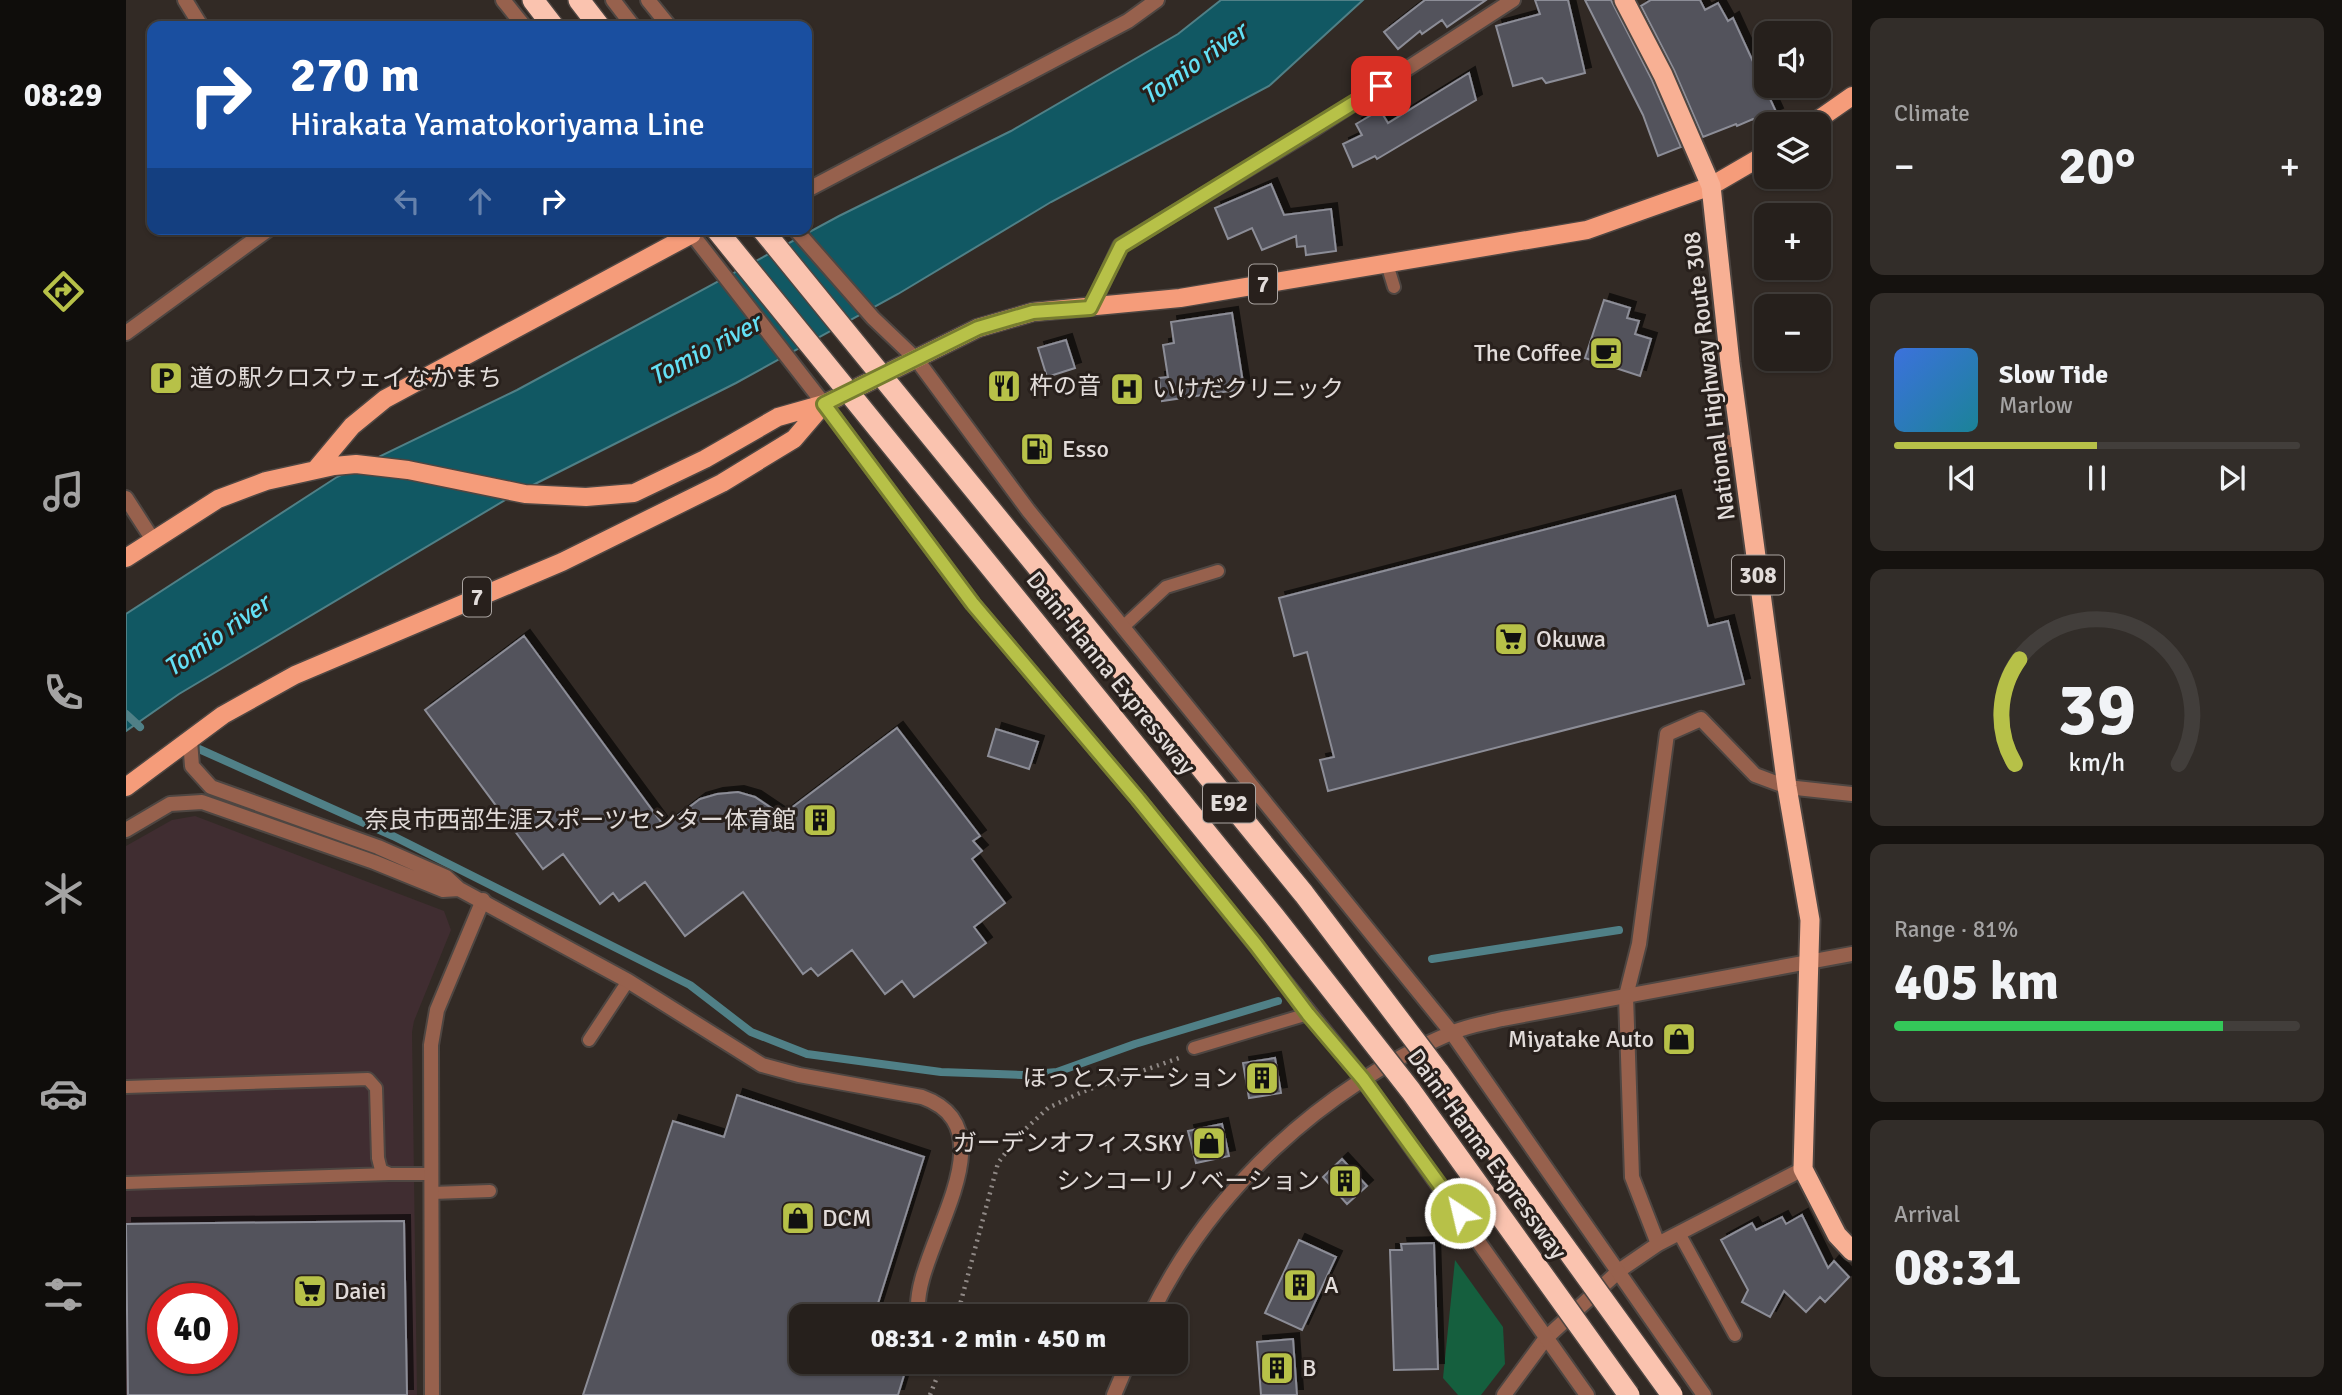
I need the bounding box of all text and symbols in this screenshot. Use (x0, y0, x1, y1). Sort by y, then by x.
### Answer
water label: Tomio river (1135, 14, 1256, 112)
map controls (1754, 21, 1831, 371)
button: sound (1754, 21, 1831, 98)
text: 270 m (290, 45, 420, 105)
icon: right (175, 49, 266, 140)
pin (1351, 56, 1411, 116)
icon: arrive (1362, 67, 1400, 105)
text: 08:29 (24, 76, 102, 115)
text: Climate (1894, 99, 1970, 128)
text: Hirakata Yamatokoriyama Line (290, 105, 705, 144)
button: layers (1754, 112, 1831, 189)
text: 20° (2059, 134, 2135, 198)
text: − (1894, 143, 1915, 190)
text: + (2279, 143, 2300, 190)
icon: left (388, 182, 426, 220)
icon: ahead (461, 182, 499, 220)
icon: right (534, 182, 572, 220)
button: + (1754, 203, 1831, 280)
street label: National Highway Route 308 (1676, 230, 1742, 522)
road number: 7 (1249, 264, 1277, 304)
icon: directions (39, 267, 88, 316)
button: − (1754, 294, 1831, 371)
water label: Tomio river (644, 306, 769, 393)
cafe icon: The Coffee (1587, 334, 1625, 372)
place label: The Coffee (1474, 338, 1582, 368)
parking icon: 道の駅クロスウェイなかまち (147, 359, 185, 397)
text: Slow Tide (1999, 359, 2108, 391)
place label: 道の駅クロスウェイなかまち (190, 363, 502, 393)
restaurant icon: 杵の音 (985, 367, 1023, 405)
hospital icon: いけだクリニック (1108, 370, 1146, 408)
place label: 杵の音 (1029, 371, 1101, 401)
place label: いけだクリニック (1152, 374, 1344, 404)
text: Marlow (1999, 391, 2073, 420)
fuel station icon: Esso (1018, 430, 1056, 468)
place label: Esso (1062, 434, 1109, 464)
icon: previous (1943, 459, 1981, 497)
icon: pause (2078, 459, 2116, 497)
icon: next (2213, 459, 2251, 497)
icon: music (39, 467, 88, 516)
road number: 308 (1732, 555, 1784, 594)
street label: Daini-Hanna Expressway (1020, 565, 1202, 781)
road number: 7 (463, 578, 491, 617)
water label: Tomio river (158, 586, 279, 684)
supermarket icon: Okuwa (1492, 620, 1530, 658)
place label: Okuwa (1536, 624, 1606, 654)
text: 39 (2058, 666, 2136, 755)
icon: phone (39, 668, 88, 717)
text: km/h (2069, 746, 2125, 777)
road number: E92 (1203, 783, 1255, 822)
building icon: 奈良市西部生涯スポーツセンター体育館 (801, 801, 839, 839)
place label: 奈良市西部生涯スポーツセンター体育館 (364, 805, 796, 835)
icon: climate (39, 869, 88, 918)
text: Range · 81% (1894, 915, 2018, 944)
text: 405 km (1894, 950, 2059, 1014)
shop icon: Miyatake Auto (1660, 1020, 1698, 1058)
place label: Miyatake Auto (1508, 1024, 1654, 1054)
street label: Daini-Hanna Expressway (1401, 1043, 1573, 1265)
building icon: ほっとステーション (1243, 1059, 1281, 1097)
place label: ほっとステーション (1022, 1063, 1238, 1093)
icon: car (39, 1069, 88, 1118)
shop icon: ガーデンオフィスSKY (1190, 1124, 1228, 1162)
place label: ガーデンオフィスSKY (953, 1128, 1184, 1158)
building icon: シンコーリノベーション (1326, 1162, 1364, 1200)
place label: シンコーリノベーション (1056, 1166, 1320, 1196)
position arrow (1423, 1176, 1497, 1250)
shop icon: DCM (779, 1199, 817, 1237)
text: Arrival (1894, 1200, 1960, 1229)
place label: DCM (822, 1203, 871, 1233)
text: 08:31 (1894, 1235, 2022, 1299)
building icon: A (1281, 1266, 1319, 1304)
icon: filters (39, 1270, 88, 1319)
place label: A (1324, 1270, 1339, 1300)
supermarket icon: Daiei (291, 1272, 329, 1310)
place label: Daiei (334, 1276, 387, 1306)
speed limit sign: 40 (147, 1283, 238, 1374)
text: 08:31 · 2 min · 450 m (871, 1323, 1106, 1355)
building icon: B (1258, 1349, 1296, 1387)
place label: B (1302, 1353, 1317, 1383)

